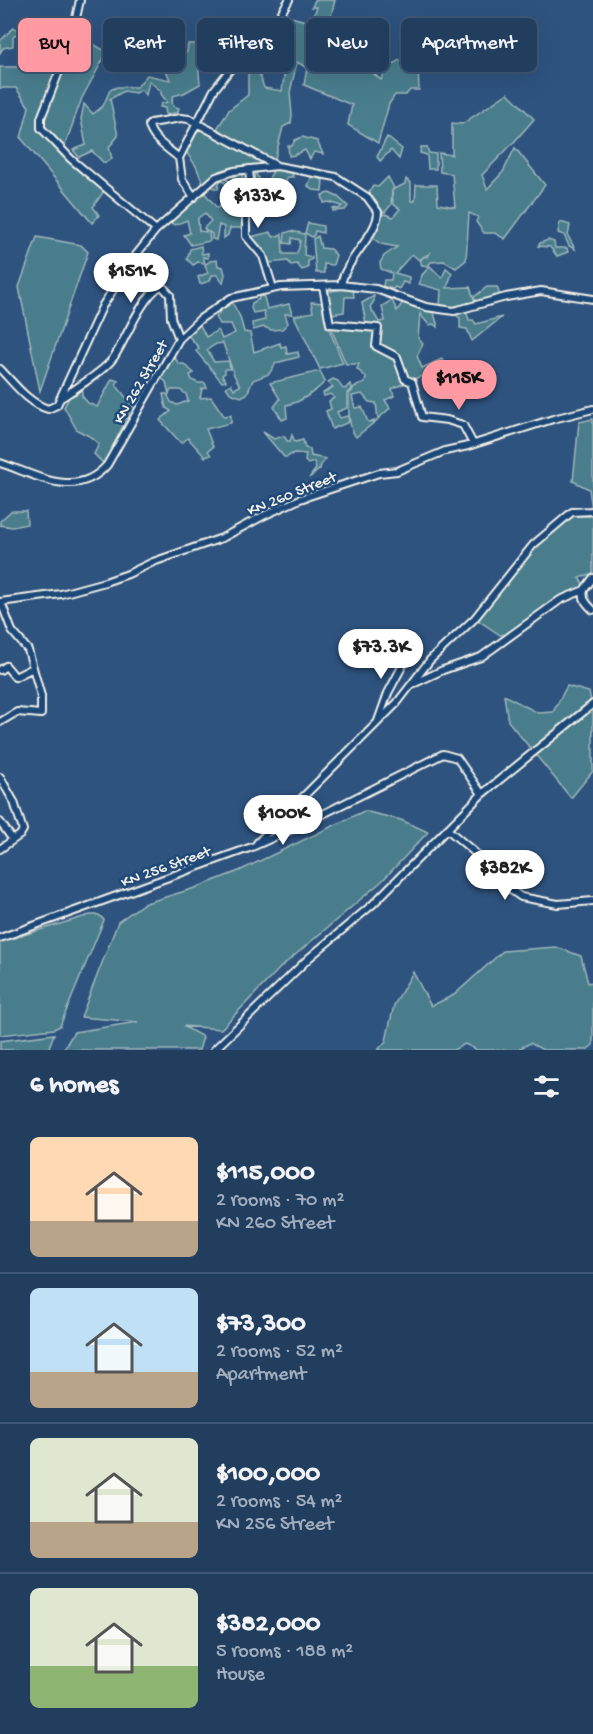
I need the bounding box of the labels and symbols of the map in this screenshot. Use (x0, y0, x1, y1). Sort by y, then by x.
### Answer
pin: $133K (216, 178, 300, 229)
pin: $151K (89, 253, 173, 304)
street label: KN 262 Street (110, 336, 174, 428)
pin: $115K (417, 360, 501, 411)
street label: KN 260 Street (245, 468, 341, 522)
pin: $73.3K (332, 629, 430, 680)
pin: $100K (241, 795, 325, 846)
street label: KN 256 Street (119, 843, 215, 893)
pin: $382K (463, 850, 547, 901)

